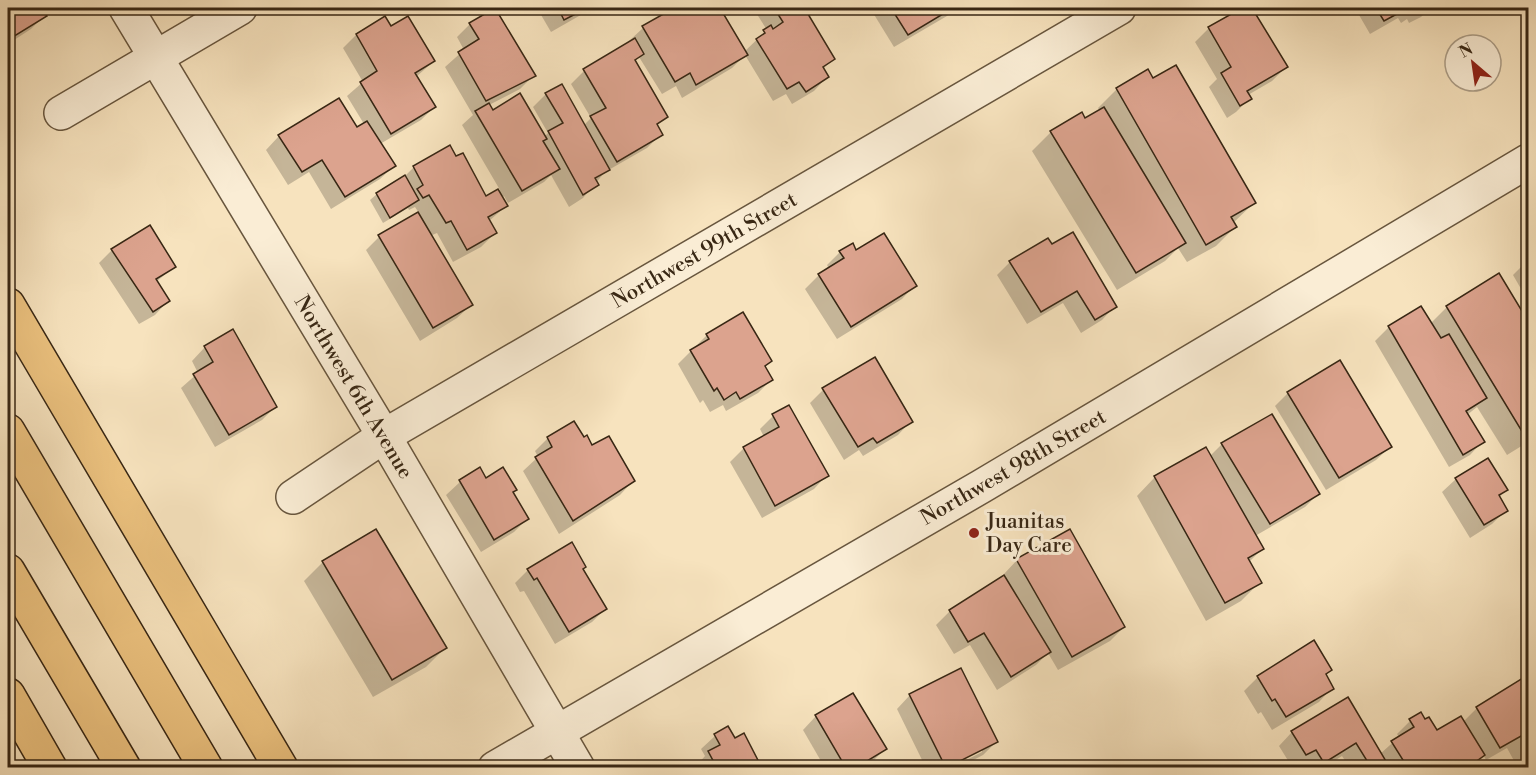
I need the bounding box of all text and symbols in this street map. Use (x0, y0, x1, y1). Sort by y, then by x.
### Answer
north arrow (1443, 33, 1503, 93)
text: N (1456, 39, 1477, 63)
street label: Northwest 99th Street (607, 187, 802, 315)
street label: Northwest 6th Avenue (288, 291, 418, 484)
street label: Northwest 98th Street (916, 404, 1111, 532)
place label: Juanitas Day Care (985, 509, 1072, 559)
marker: Juanitas Day Care (967, 526, 981, 540)

